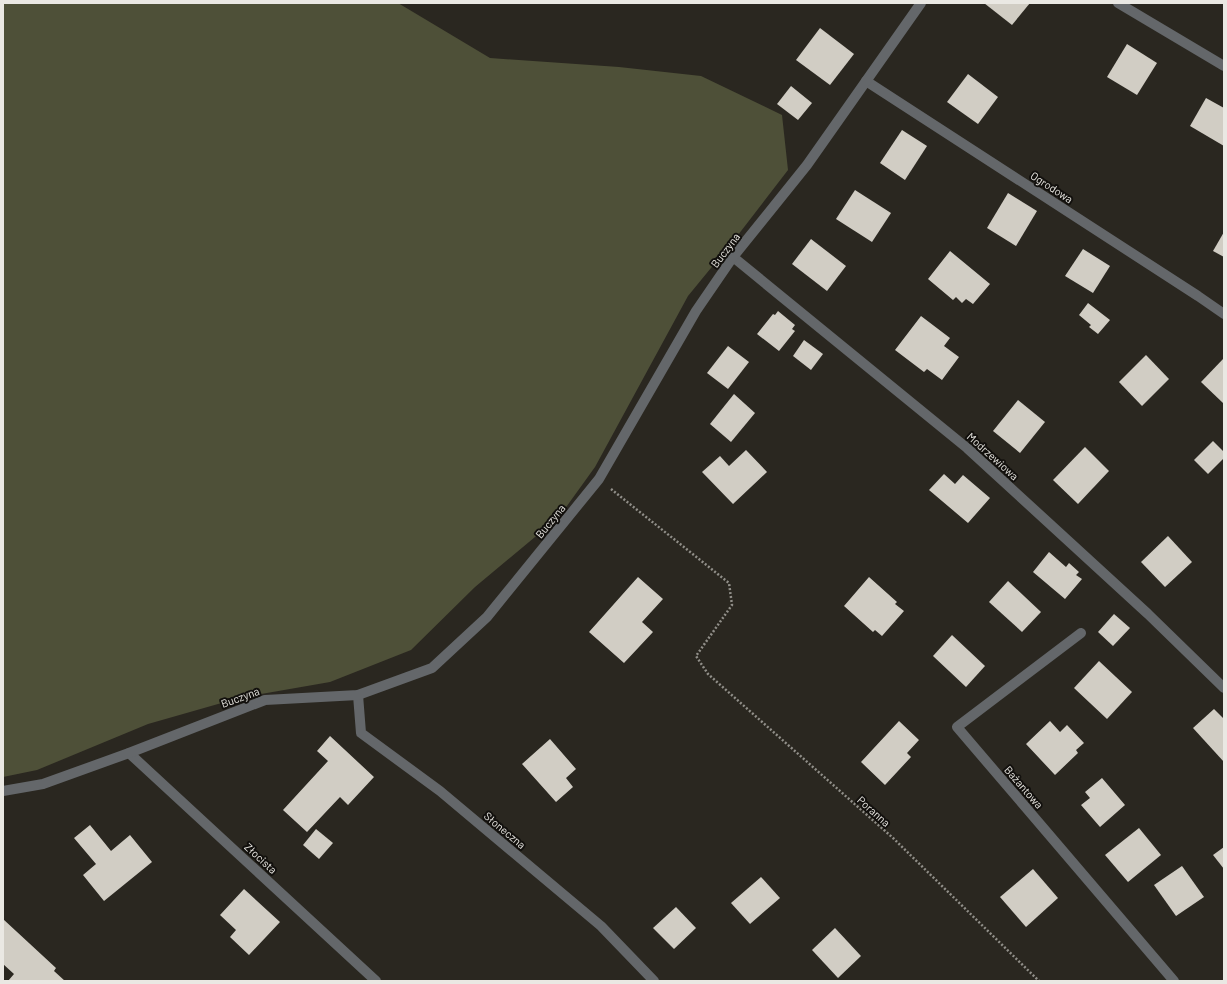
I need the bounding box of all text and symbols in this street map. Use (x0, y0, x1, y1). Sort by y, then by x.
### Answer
street label: Ogrodowa (1028, 169, 1076, 205)
street label: Buczyna (708, 230, 742, 270)
street label: Modrzewiowa (965, 430, 1021, 482)
street label: Buczyna (532, 501, 568, 541)
street label: Buczyna (219, 684, 261, 710)
street label: Bażantowa (1002, 763, 1046, 811)
street label: Poranna (855, 793, 893, 829)
street label: Słoneczna (482, 809, 528, 851)
street label: Złocista (242, 840, 280, 876)

